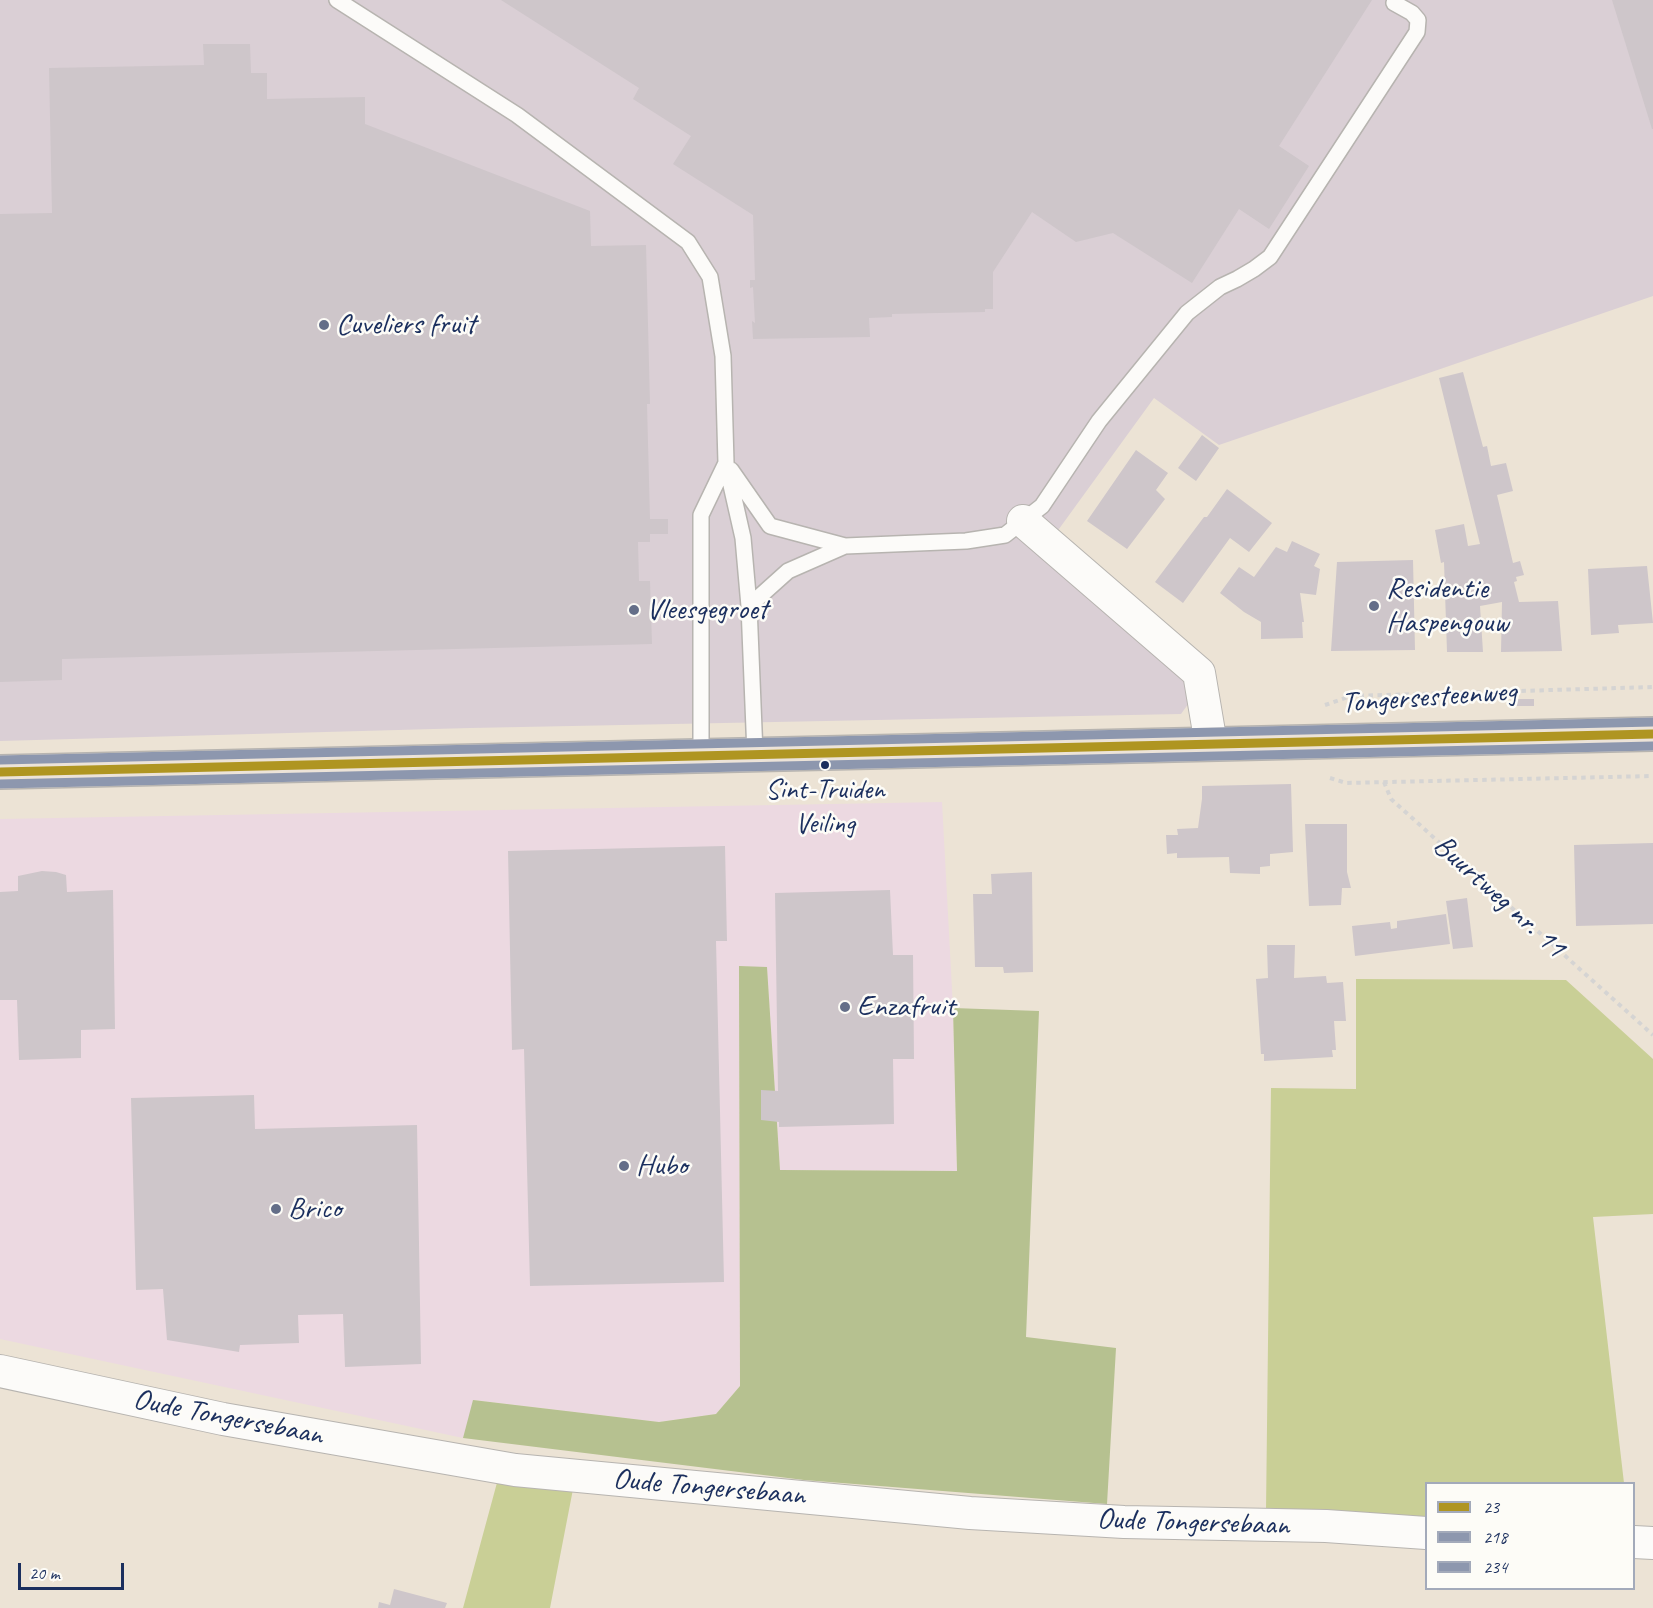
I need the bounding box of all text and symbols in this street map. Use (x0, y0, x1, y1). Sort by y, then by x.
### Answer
place label: Cuveliers fruit (336, 307, 476, 343)
marker: Cuveliers fruit (317, 318, 331, 332)
place label: Residentie Haspengouw (1386, 571, 1509, 642)
place label: Vleesgegroet (646, 592, 768, 628)
marker: Residentie Haspengouw (1367, 599, 1381, 613)
marker: Vleesgegroet (627, 603, 641, 617)
street label: Tongersesteenweg (1340, 674, 1518, 722)
marker: Sint-Truiden Veiling (819, 759, 831, 771)
place label: Sint-Truiden Veiling (765, 774, 885, 840)
street label: Buurtweg nr. 11 (1425, 828, 1573, 966)
place label: Enzafruit (857, 989, 955, 1025)
marker: Enzafruit (838, 1000, 852, 1014)
place label: Hubo (636, 1148, 687, 1184)
marker: Hubo (617, 1159, 631, 1173)
place label: Brico (288, 1191, 341, 1227)
marker: Brico (269, 1202, 283, 1216)
street label: Oude Tongersebaan (130, 1382, 326, 1454)
street label: Oude Tongersebaan (611, 1462, 807, 1514)
legend (1425, 1482, 1635, 1590)
text: 23 (1483, 1496, 1499, 1518)
street label: Oude Tongersebaan (1096, 1502, 1290, 1544)
text: 218 (1483, 1526, 1507, 1548)
scale bar (21, 1551, 128, 1589)
text: 234 (1483, 1556, 1507, 1578)
text: 20 m (29, 1562, 60, 1584)

